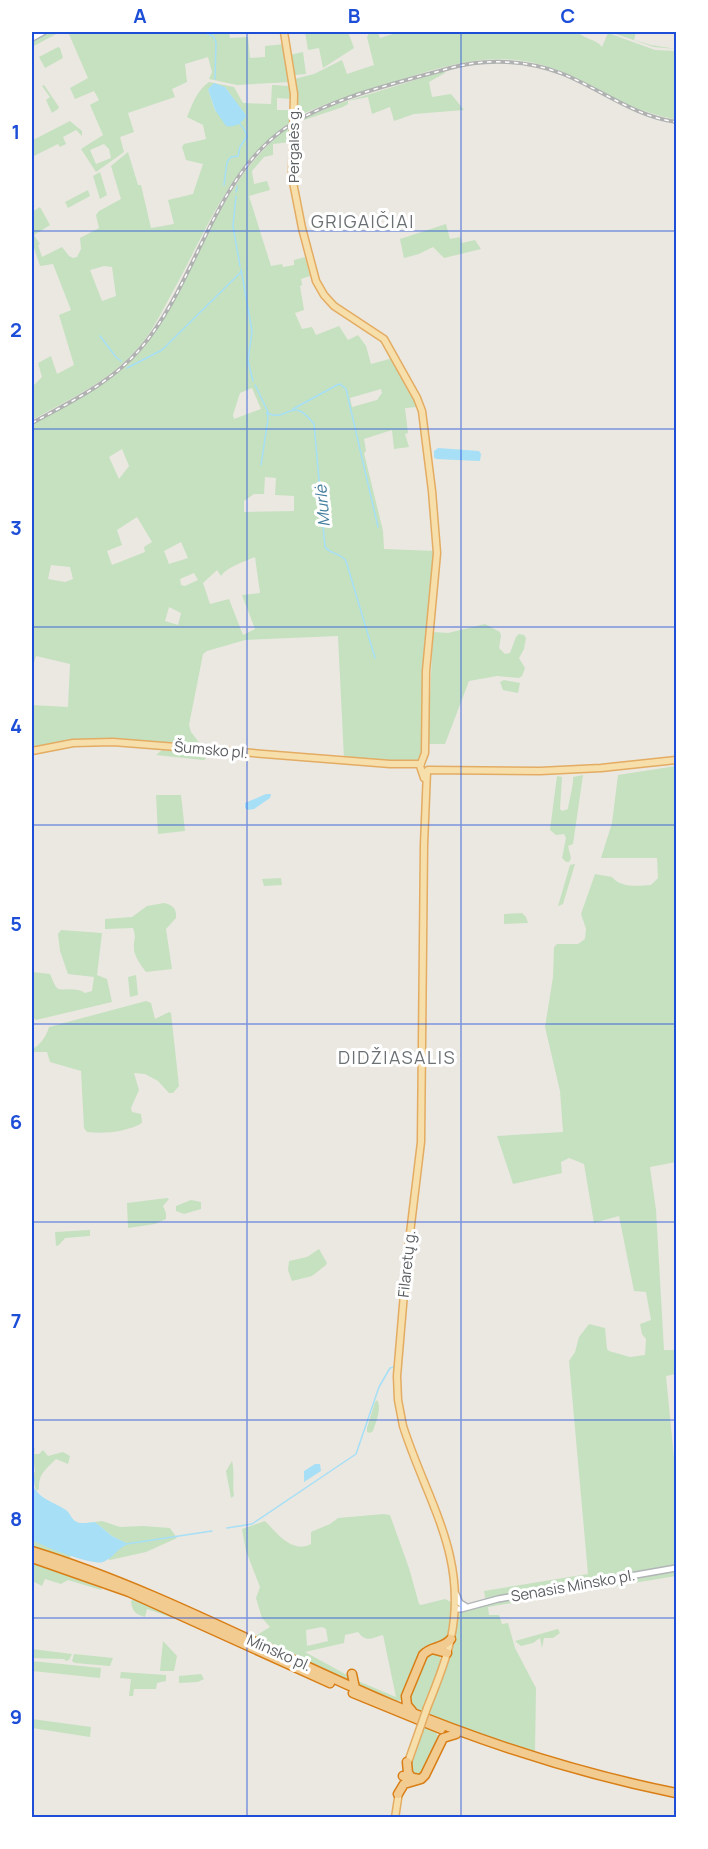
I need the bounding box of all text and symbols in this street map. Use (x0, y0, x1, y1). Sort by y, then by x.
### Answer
text: A (133, 2, 147, 29)
text: B (348, 2, 361, 29)
text: C (561, 2, 575, 29)
street label: Pergalės g. (283, 107, 304, 183)
text: 1 (12, 118, 20, 145)
district label: GRIGAIČIAI (311, 209, 415, 233)
text: 2 (10, 316, 22, 343)
water label: Murlė (309, 483, 335, 528)
text: 3 (10, 514, 22, 541)
text: 4 (10, 712, 22, 739)
street label: Šumsko pl. (173, 736, 249, 763)
text: 5 (10, 910, 22, 937)
district label: DIDŽIASALIS (338, 1045, 456, 1069)
text: 6 (10, 1108, 22, 1135)
street label: Filaretų g. (393, 1229, 420, 1299)
text: 7 (11, 1307, 21, 1334)
text: 8 (10, 1505, 22, 1532)
street label: Senasis Minsko pl. (509, 1564, 637, 1607)
street label: Minsko pl. (244, 1629, 315, 1676)
text: 9 (10, 1703, 22, 1730)

